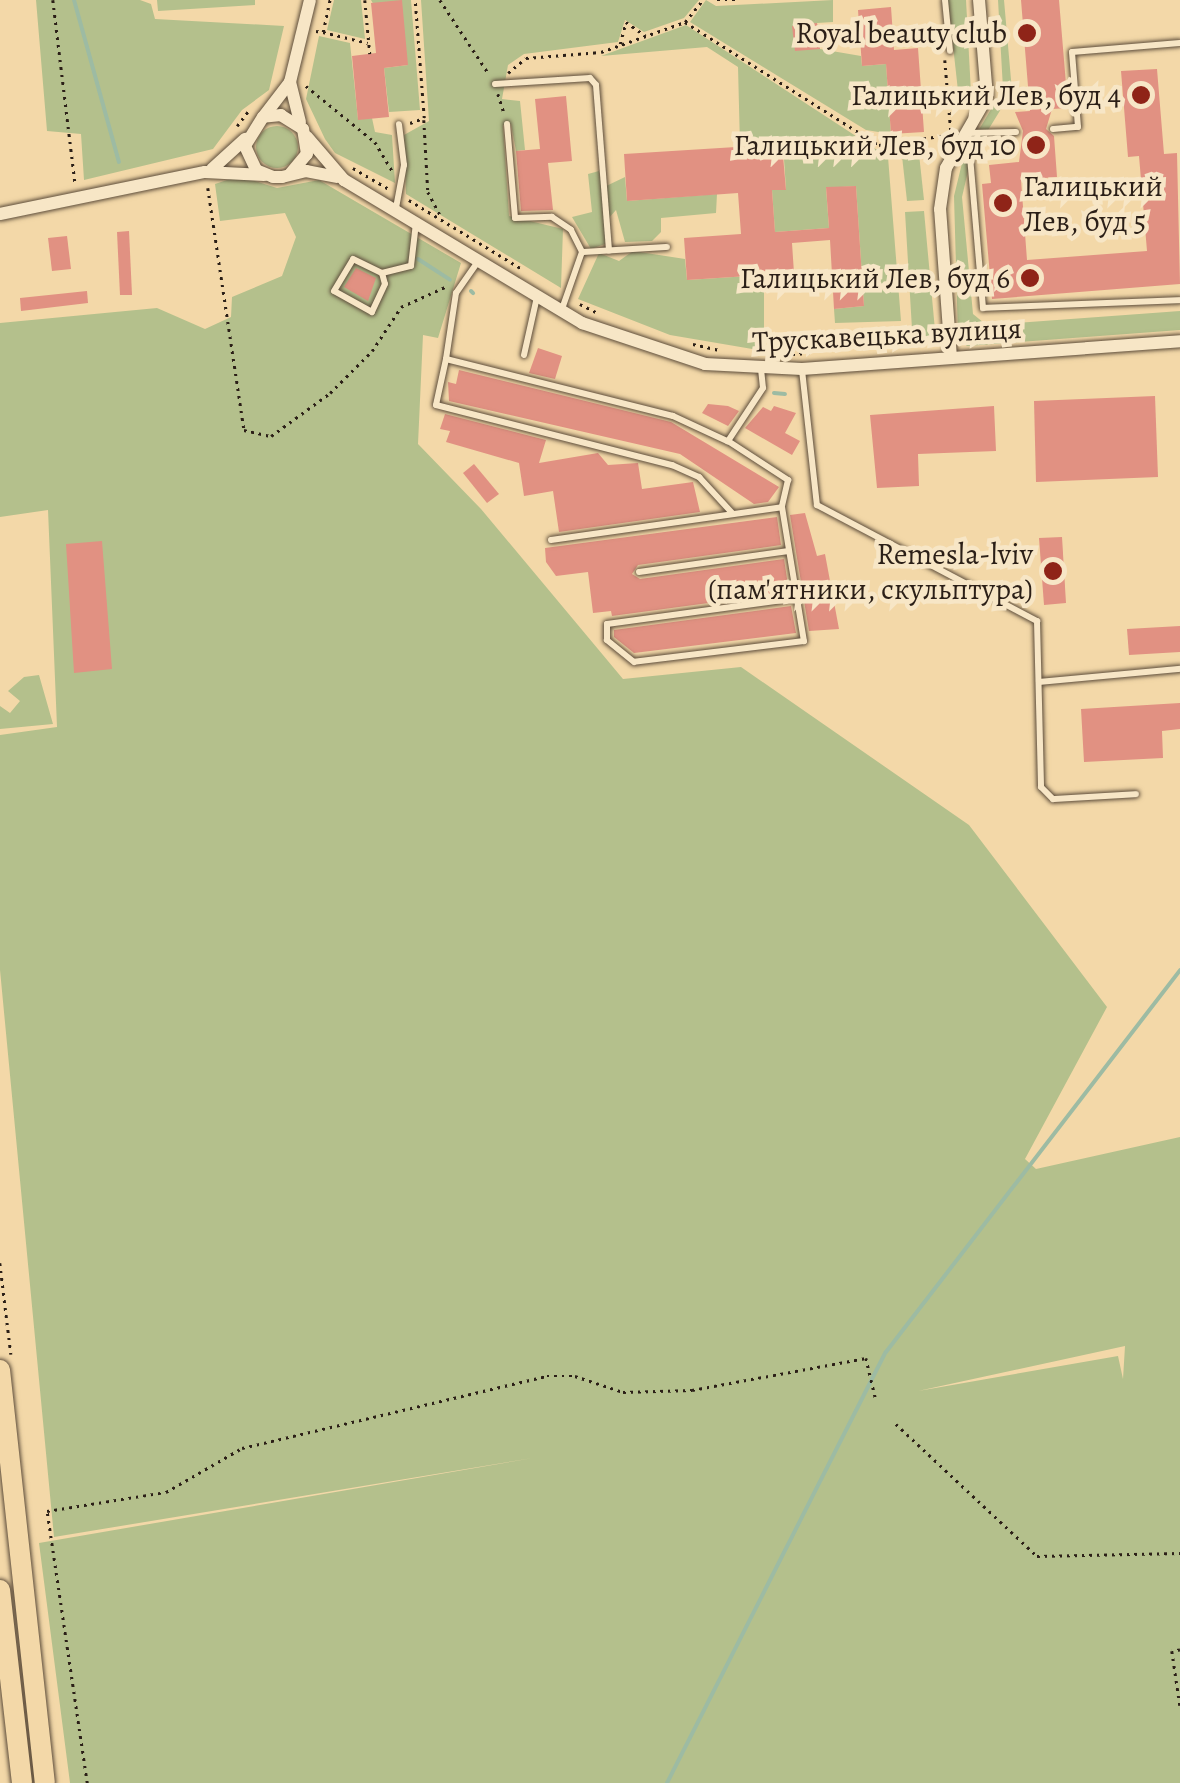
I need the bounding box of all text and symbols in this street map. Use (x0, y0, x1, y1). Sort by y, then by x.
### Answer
place label: Royal beauty club (795, 15, 1007, 51)
marker: Royal beauty club (1016, 22, 1038, 44)
place label: Галицький Лев, буд 4 (850, 77, 1121, 113)
marker: Галицький Лев, буд 4 (1130, 84, 1152, 106)
place label: Галицький Лев, буд 10 (733, 127, 1016, 163)
marker: Галицький Лев, буд 10 (1025, 134, 1047, 156)
place label: Галицький Лев, буд 5 (1023, 168, 1163, 238)
marker: Галицький Лев, буд 5 (992, 192, 1014, 214)
place label: Галицький Лев, буд 6 (739, 260, 1010, 296)
marker: Галицький Лев, буд 6 (1019, 267, 1041, 289)
street label: Трускавецька вулиця (751, 310, 1023, 360)
place label: Remesla-lviv (пам'ятники, скульптура) (707, 536, 1033, 606)
marker: Remesla-lviv (пам'ятники, скульптура) (1042, 560, 1064, 582)

